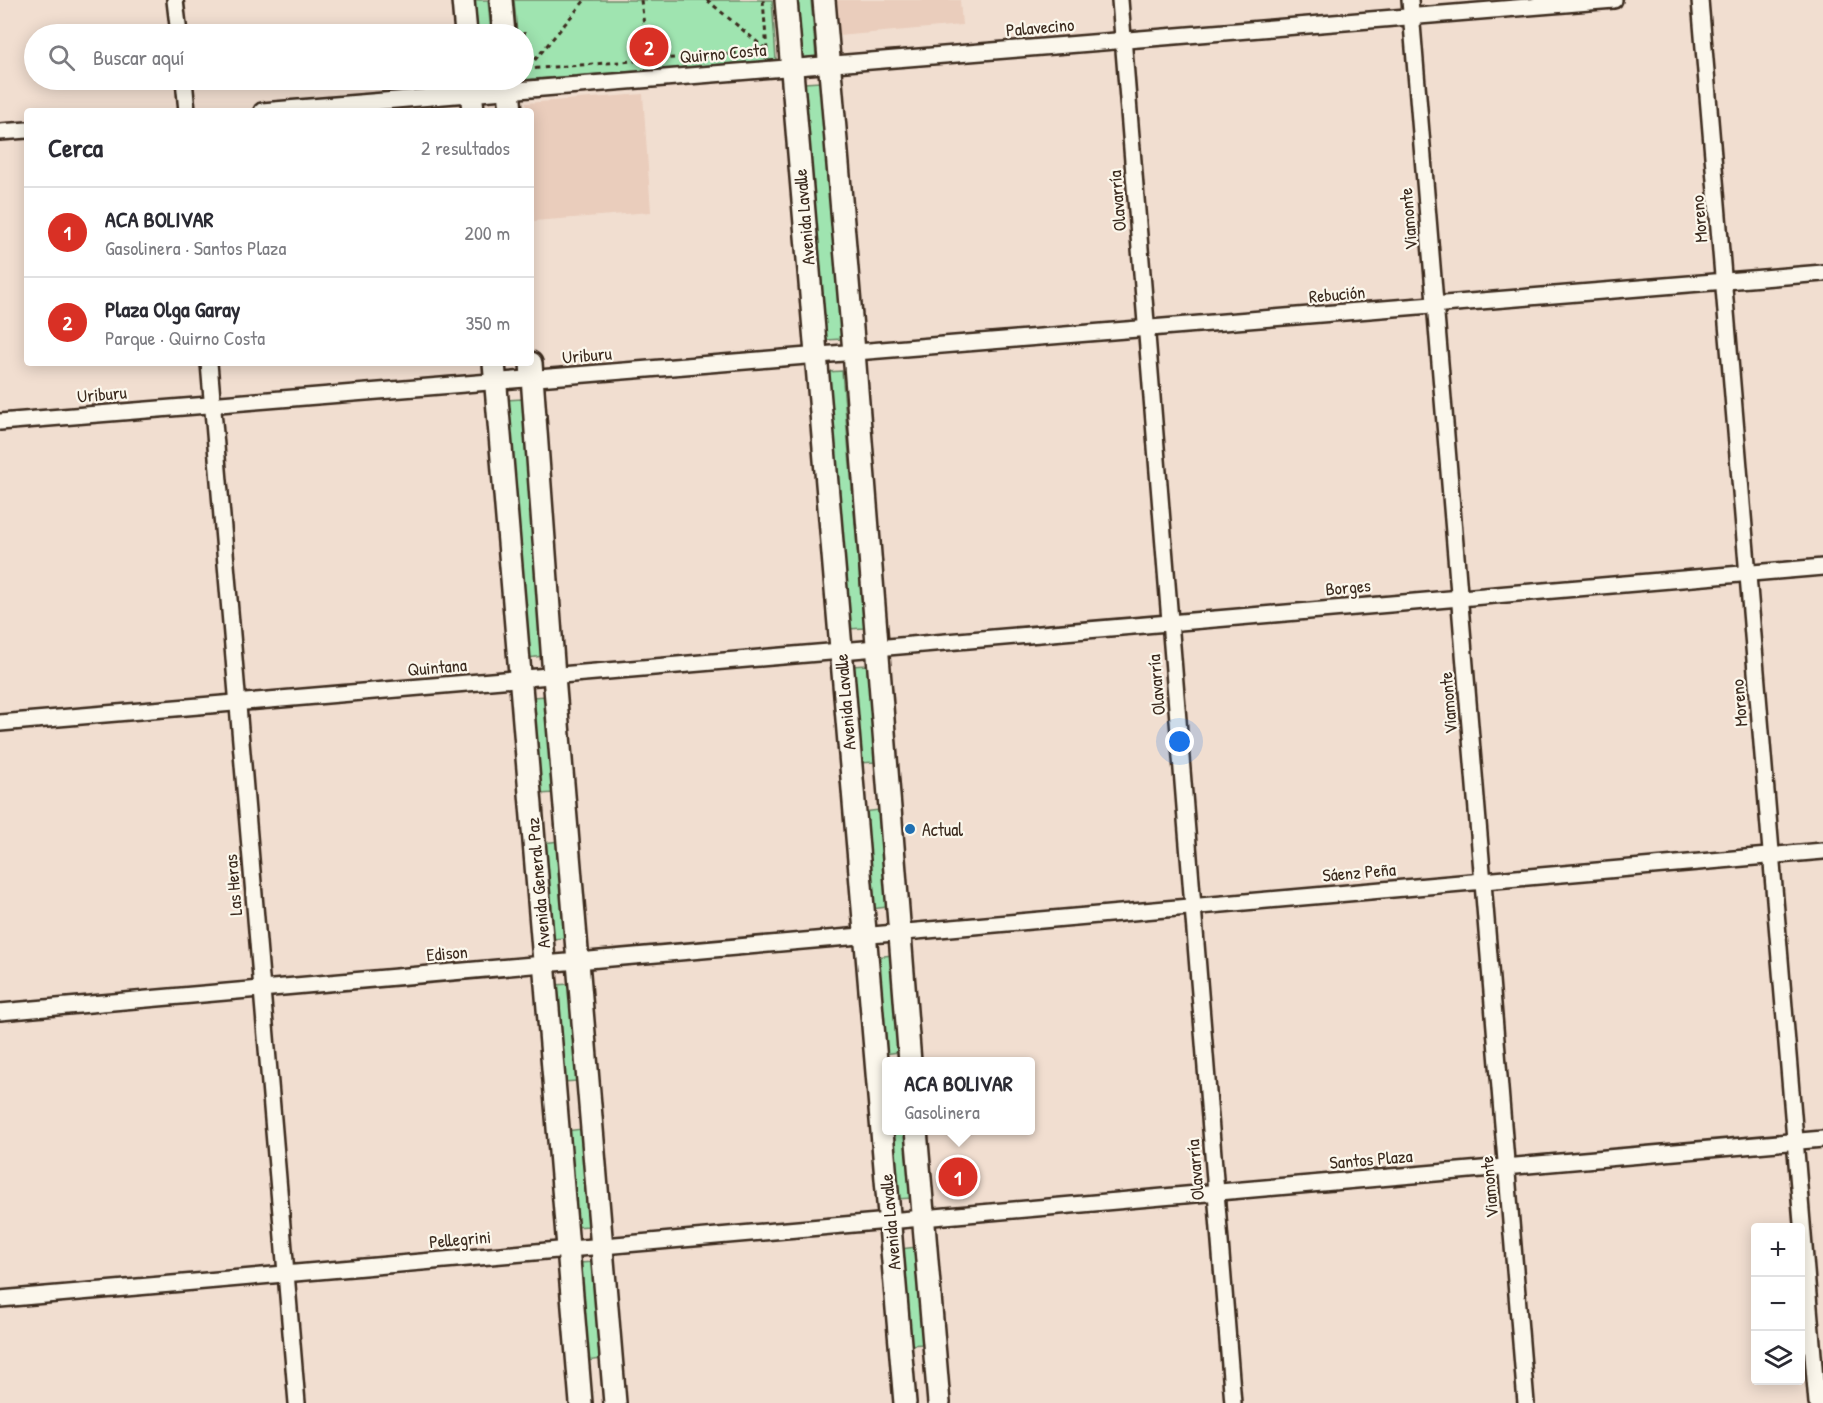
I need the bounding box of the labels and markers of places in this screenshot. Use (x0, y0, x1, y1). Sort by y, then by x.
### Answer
pin: 2 (630, 24, 668, 70)
place label: Actual (922, 817, 963, 842)
marker: Actual (903, 822, 917, 836)
pin: 1 (938, 1154, 978, 1200)

